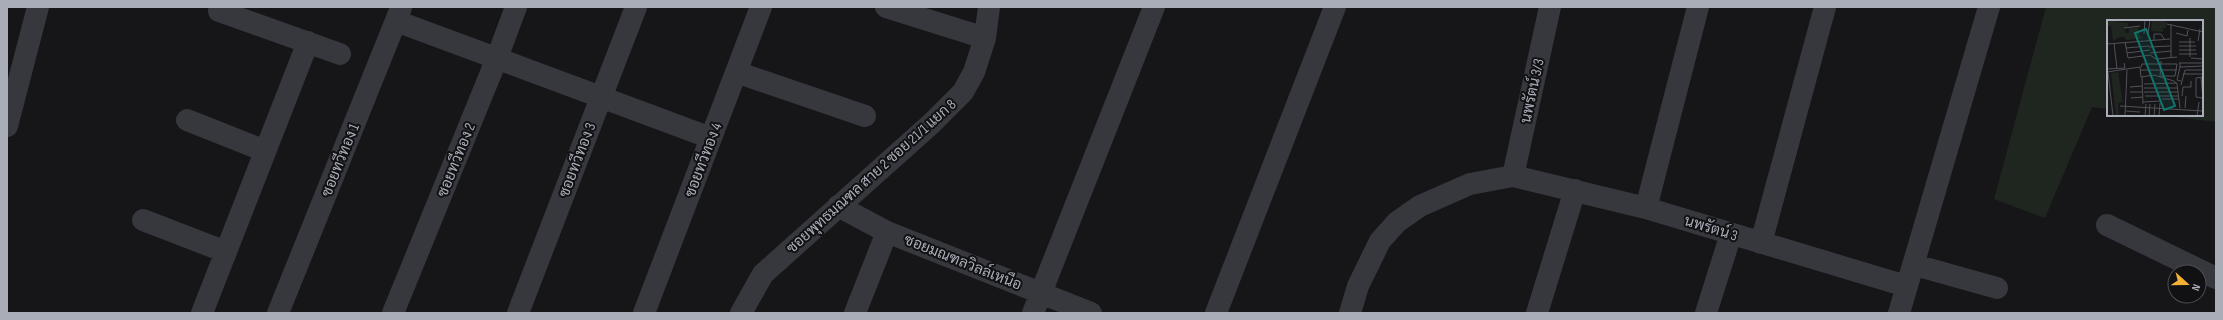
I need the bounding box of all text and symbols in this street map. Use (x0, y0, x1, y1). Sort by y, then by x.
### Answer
inset map (2107, 20, 2203, 116)
street label: นพรัตน์ 3/3 (1515, 57, 1549, 125)
street label: ซอยพุทธมณฑล สาย 2 ซอย 21/1 แยก 8 (783, 95, 961, 258)
street label: ซอยทวีทอง 1 (316, 120, 364, 200)
street label: ซอยทวีทอง 2 (432, 120, 480, 200)
street label: ซอยทวีทอง 3 (554, 120, 600, 200)
street label: ซอยทวีทอง 4 (680, 120, 726, 200)
street label: นพรัตน์ 3 (1682, 210, 1740, 246)
street label: ซอยมณฑลวิลล์เหนือ (901, 229, 1025, 295)
north arrow (2167, 264, 2207, 304)
text: N (2189, 282, 2203, 293)

